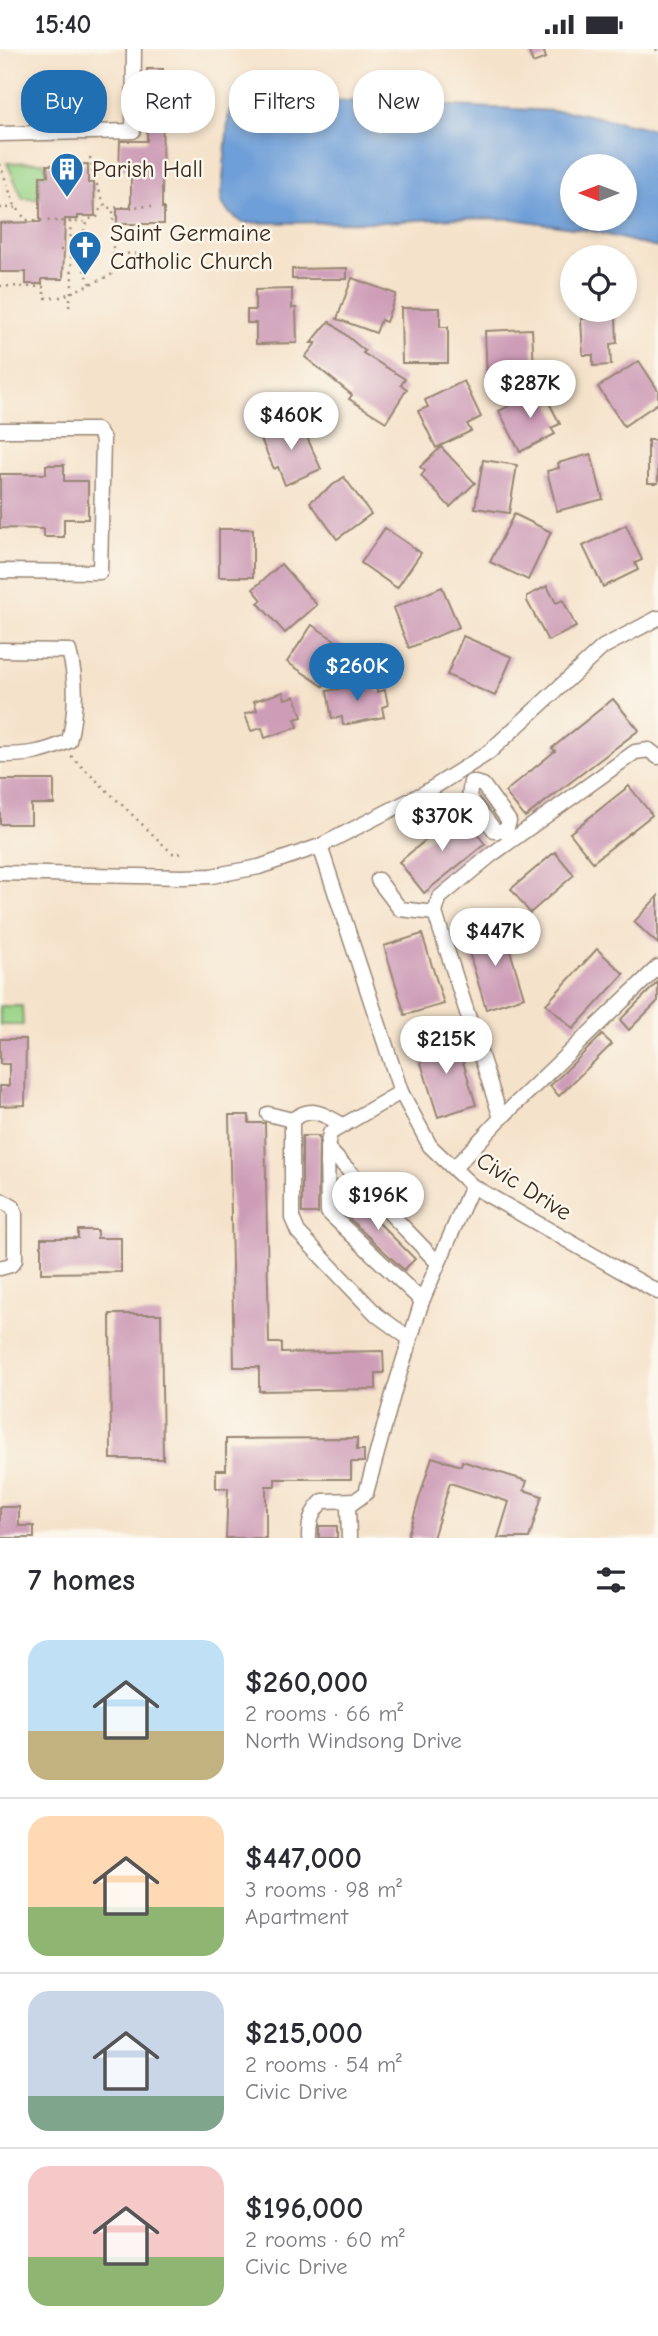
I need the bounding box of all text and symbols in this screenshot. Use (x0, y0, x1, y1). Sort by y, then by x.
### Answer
text: 15:40 (35, 10, 91, 40)
chip: Buy (21, 70, 107, 133)
chip: Rent (121, 70, 215, 133)
chip: Filters (229, 70, 339, 133)
chip: New (353, 70, 444, 133)
building icon: Parish Hall (48, 150, 86, 199)
north arrow (560, 154, 637, 231)
map controls (560, 154, 637, 322)
place label: Parish Hall (92, 155, 203, 183)
place label: Saint Germaine Catholic Church (110, 219, 273, 275)
church icon: Saint Germaine Catholic Church (66, 228, 104, 277)
button: locate (560, 245, 637, 322)
pin: $287K (481, 361, 579, 420)
text: $287K (500, 369, 560, 396)
pin: $460K (242, 393, 340, 452)
text: $460K (260, 401, 322, 428)
pin: $260K (308, 643, 406, 703)
text: $260K (325, 652, 389, 679)
pin: $370K (393, 793, 491, 853)
text: $370K (411, 802, 473, 829)
pin: $447K (446, 909, 544, 968)
text: $447K (466, 917, 524, 944)
pin: $215K (397, 1017, 495, 1076)
text: $215K (416, 1025, 476, 1052)
street label: Civic Drive (471, 1146, 577, 1226)
pin: $196K (329, 1173, 427, 1232)
text: $196K (348, 1181, 408, 1208)
icon: filters (592, 1561, 630, 1599)
text: 7 homes (28, 1563, 135, 1598)
text: $260,000 (245, 1665, 368, 1700)
icon: home (84, 1668, 168, 1752)
text: 2 rooms · 66 m² (245, 1700, 403, 1727)
text: North Windsong Drive (245, 1727, 462, 1754)
text: $447,000 (245, 1841, 362, 1876)
icon: home (84, 1844, 168, 1928)
text: 3 rooms · 98 m² (245, 1876, 402, 1903)
text: Apartment (245, 1903, 348, 1930)
text: $215,000 (245, 2016, 363, 2051)
icon: home (84, 2019, 168, 2103)
text: 2 rooms · 54 m² (245, 2051, 402, 2078)
text: Civic Drive (245, 2078, 347, 2105)
text: $196,000 (245, 2191, 363, 2226)
icon: home (84, 2194, 168, 2278)
text: 2 rooms · 60 m² (245, 2226, 405, 2253)
text: Civic Drive (245, 2253, 347, 2280)

